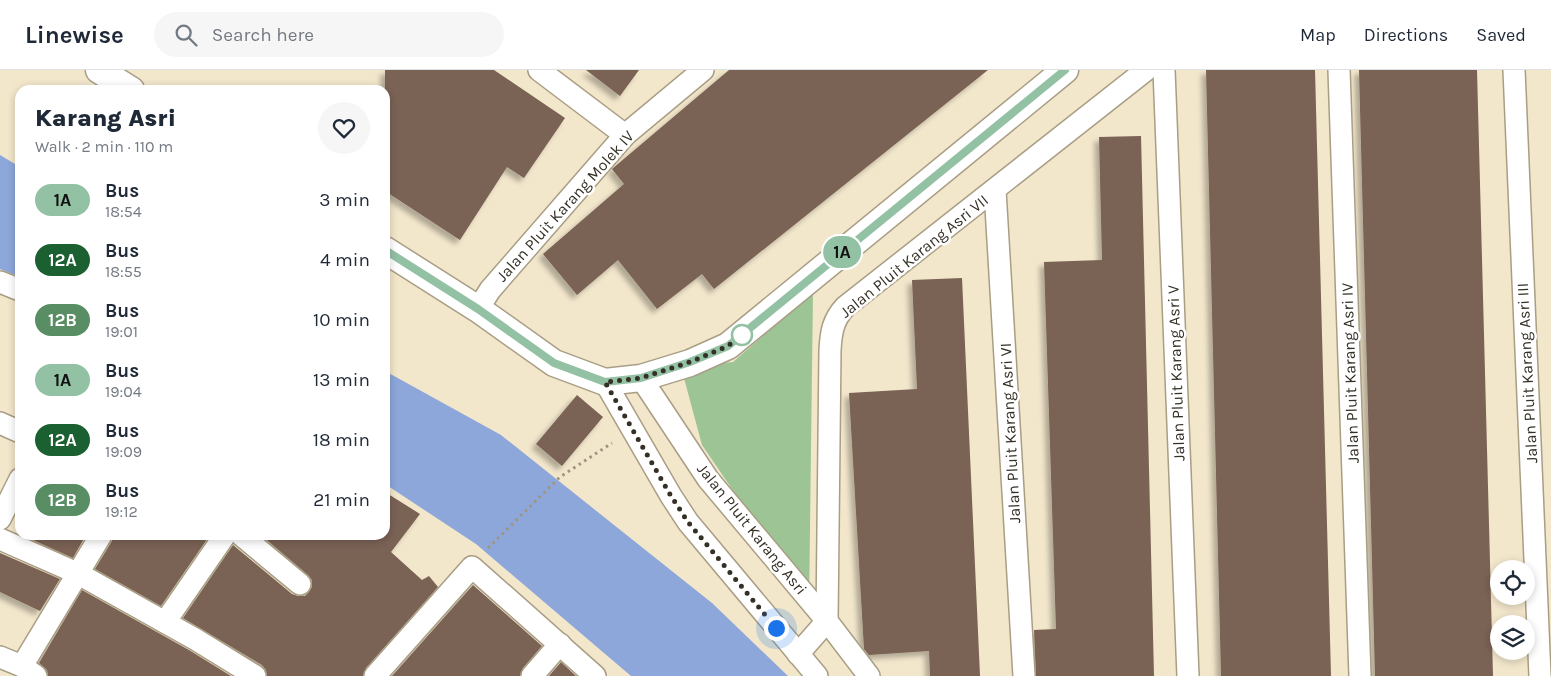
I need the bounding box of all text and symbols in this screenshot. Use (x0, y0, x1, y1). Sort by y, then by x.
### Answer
search box (154, 12, 504, 57)
text: Linewise (25, 21, 124, 49)
icon: search (172, 21, 200, 49)
text: Search here (212, 24, 314, 46)
text: Map (1300, 24, 1336, 46)
text: Directions (1364, 24, 1448, 46)
text: Saved (1476, 24, 1526, 46)
button: heart (318, 102, 370, 154)
text: Karang Asri (35, 104, 176, 132)
street label: Jalan Pluit Karang Molek IV (492, 127, 638, 285)
text: Walk · 2 min · 110 m (35, 137, 173, 156)
text: Bus (105, 180, 139, 202)
text: 1A (54, 189, 71, 211)
text: 3 min (319, 189, 370, 211)
street label: Jalan Pluit Karang Asri VII (836, 190, 992, 322)
text: 18:54 (105, 202, 142, 221)
line badge: 1A (820, 236, 864, 268)
text: Bus (105, 240, 139, 262)
text: 1A (833, 241, 851, 263)
text: 12A (48, 249, 77, 271)
text: 4 min (320, 249, 370, 271)
text: 18:55 (105, 262, 142, 281)
street label: Jalan Pluit Karang Asri IV (1337, 282, 1363, 464)
street label: Jalan Pluit Karang Asri III (1513, 282, 1541, 464)
street label: Jalan Pluit Karang Asri V (1163, 285, 1189, 461)
text: Bus (105, 300, 139, 322)
text: 12B (48, 309, 77, 331)
text: 10 min (313, 309, 370, 331)
text: 19:01 (105, 322, 138, 341)
unlabelled marker (731, 324, 753, 346)
street label: Jalan Pluit Karang Asri VI (996, 342, 1024, 524)
text: Bus (105, 360, 139, 382)
text: 1A (54, 369, 71, 391)
text: 13 min (313, 369, 370, 391)
text: 19:04 (105, 382, 142, 401)
text: Bus (105, 420, 139, 442)
text: 12A (48, 429, 77, 451)
text: 18 min (313, 429, 370, 451)
text: 19:09 (105, 442, 142, 461)
street label: Jalan Pluit Karang Asri (693, 460, 811, 598)
text: Bus (105, 480, 139, 502)
text: 12B (48, 489, 77, 511)
text: 21 min (313, 489, 370, 511)
text: 19:12 (105, 502, 138, 521)
map controls (1490, 560, 1535, 660)
button: locate (1490, 560, 1535, 605)
button: layers (1490, 615, 1535, 660)
your location (764, 616, 789, 641)

